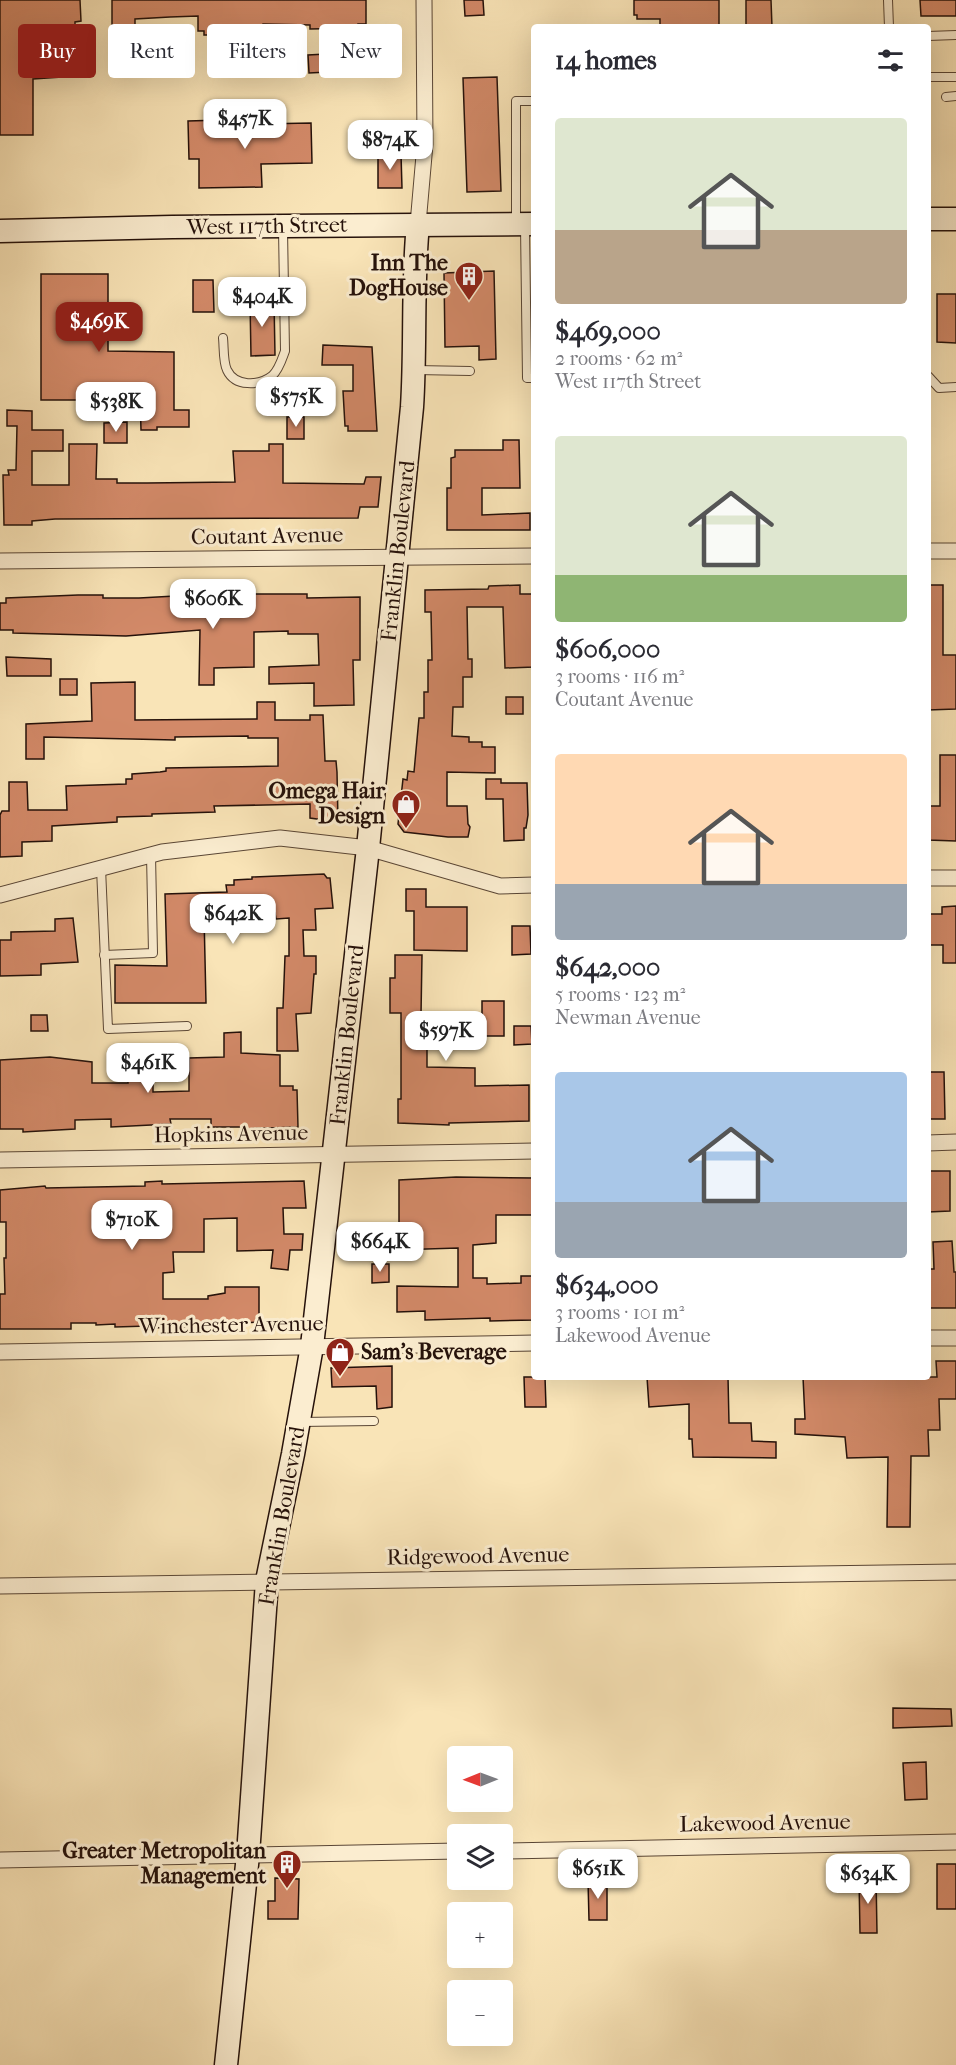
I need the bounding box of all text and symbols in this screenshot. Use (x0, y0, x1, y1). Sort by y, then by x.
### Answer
chip: Buy (18, 24, 96, 78)
chip: Rent (108, 24, 195, 78)
chip: Filters (207, 24, 307, 78)
chip: New (319, 24, 402, 78)
icon: filters (874, 44, 907, 77)
text: 14 homes (555, 45, 657, 76)
pin: $457K (203, 99, 287, 150)
text: $457K (217, 107, 273, 130)
pin: $874K (348, 120, 432, 171)
text: $874K (362, 128, 418, 151)
icon: home (677, 157, 785, 265)
street label: West 117th Street (185, 212, 348, 240)
place label: Inn The DogHouse (349, 250, 448, 301)
building icon: Inn The DogHouse (453, 260, 485, 302)
pin: $404K (220, 277, 304, 328)
text: $404K (232, 285, 292, 308)
pin: $469K (57, 302, 141, 353)
text: $469K (70, 310, 128, 333)
text: $469,000 (555, 316, 661, 347)
text: 2 rooms · 62 m² (555, 347, 682, 370)
text: West 117th Street (555, 370, 701, 393)
pin: $575K (254, 377, 338, 428)
pin: $538K (74, 382, 158, 433)
text: $575K (270, 385, 322, 408)
text: $538K (90, 390, 142, 413)
street label: Franklin Boulevard (376, 458, 421, 643)
icon: home (677, 475, 785, 583)
street label: Coutant Avenue (191, 522, 344, 550)
pin: $606K (171, 579, 255, 630)
text: $606K (184, 587, 242, 610)
text: $606,000 (555, 634, 660, 665)
text: 3 rooms · 116 m² (555, 665, 684, 688)
text: Coutant Avenue (555, 688, 694, 711)
place label: Omega Hair Design (268, 778, 386, 829)
shop icon: Omega Hair Design (390, 788, 422, 830)
icon: home (677, 793, 785, 901)
pin: $642K (191, 894, 275, 945)
text: $642K (204, 902, 262, 925)
street label: Franklin Boulevard (325, 942, 370, 1127)
text: $642,000 (555, 952, 660, 983)
text: 5 rooms · 123 m² (555, 983, 685, 1006)
text: Newman Avenue (555, 1006, 701, 1029)
pin: $597K (404, 1011, 488, 1062)
text: $597K (419, 1019, 473, 1042)
pin: $461K (106, 1043, 190, 1094)
text: $461K (120, 1051, 176, 1074)
icon: home (677, 1111, 785, 1219)
street label: Hopkins Avenue (154, 1120, 309, 1148)
pin: $710K (90, 1200, 174, 1251)
text: $710K (105, 1208, 159, 1231)
pin: $664K (338, 1222, 422, 1273)
text: $664K (351, 1230, 409, 1253)
text: $634,000 (555, 1270, 659, 1301)
text: 3 rooms · 101 m² (555, 1301, 684, 1324)
street label: Winchester Avenue (137, 1310, 324, 1340)
text: Lakewood Avenue (555, 1324, 711, 1347)
shop icon: Sam's Beverage (324, 1336, 356, 1378)
place label: Sam's Beverage (361, 1339, 507, 1365)
street label: Franklin Boulevard (253, 1423, 311, 1608)
street label: Ridgewood Avenue (386, 1541, 570, 1571)
north arrow (447, 1746, 513, 1812)
map controls (447, 1746, 513, 2046)
street label: Lakewood Avenue (679, 1809, 851, 1837)
button: layers (447, 1824, 513, 1890)
place label: Greater Metropolitan Management (62, 1838, 267, 1889)
building icon: Greater Metropolitan Management (271, 1848, 303, 1890)
pin: $651K (556, 1849, 640, 1900)
pin: $634K (826, 1854, 910, 1905)
text: $651K (572, 1857, 624, 1880)
text: $634K (840, 1862, 896, 1885)
button: + (447, 1902, 513, 1968)
button: − (447, 1980, 513, 2046)

